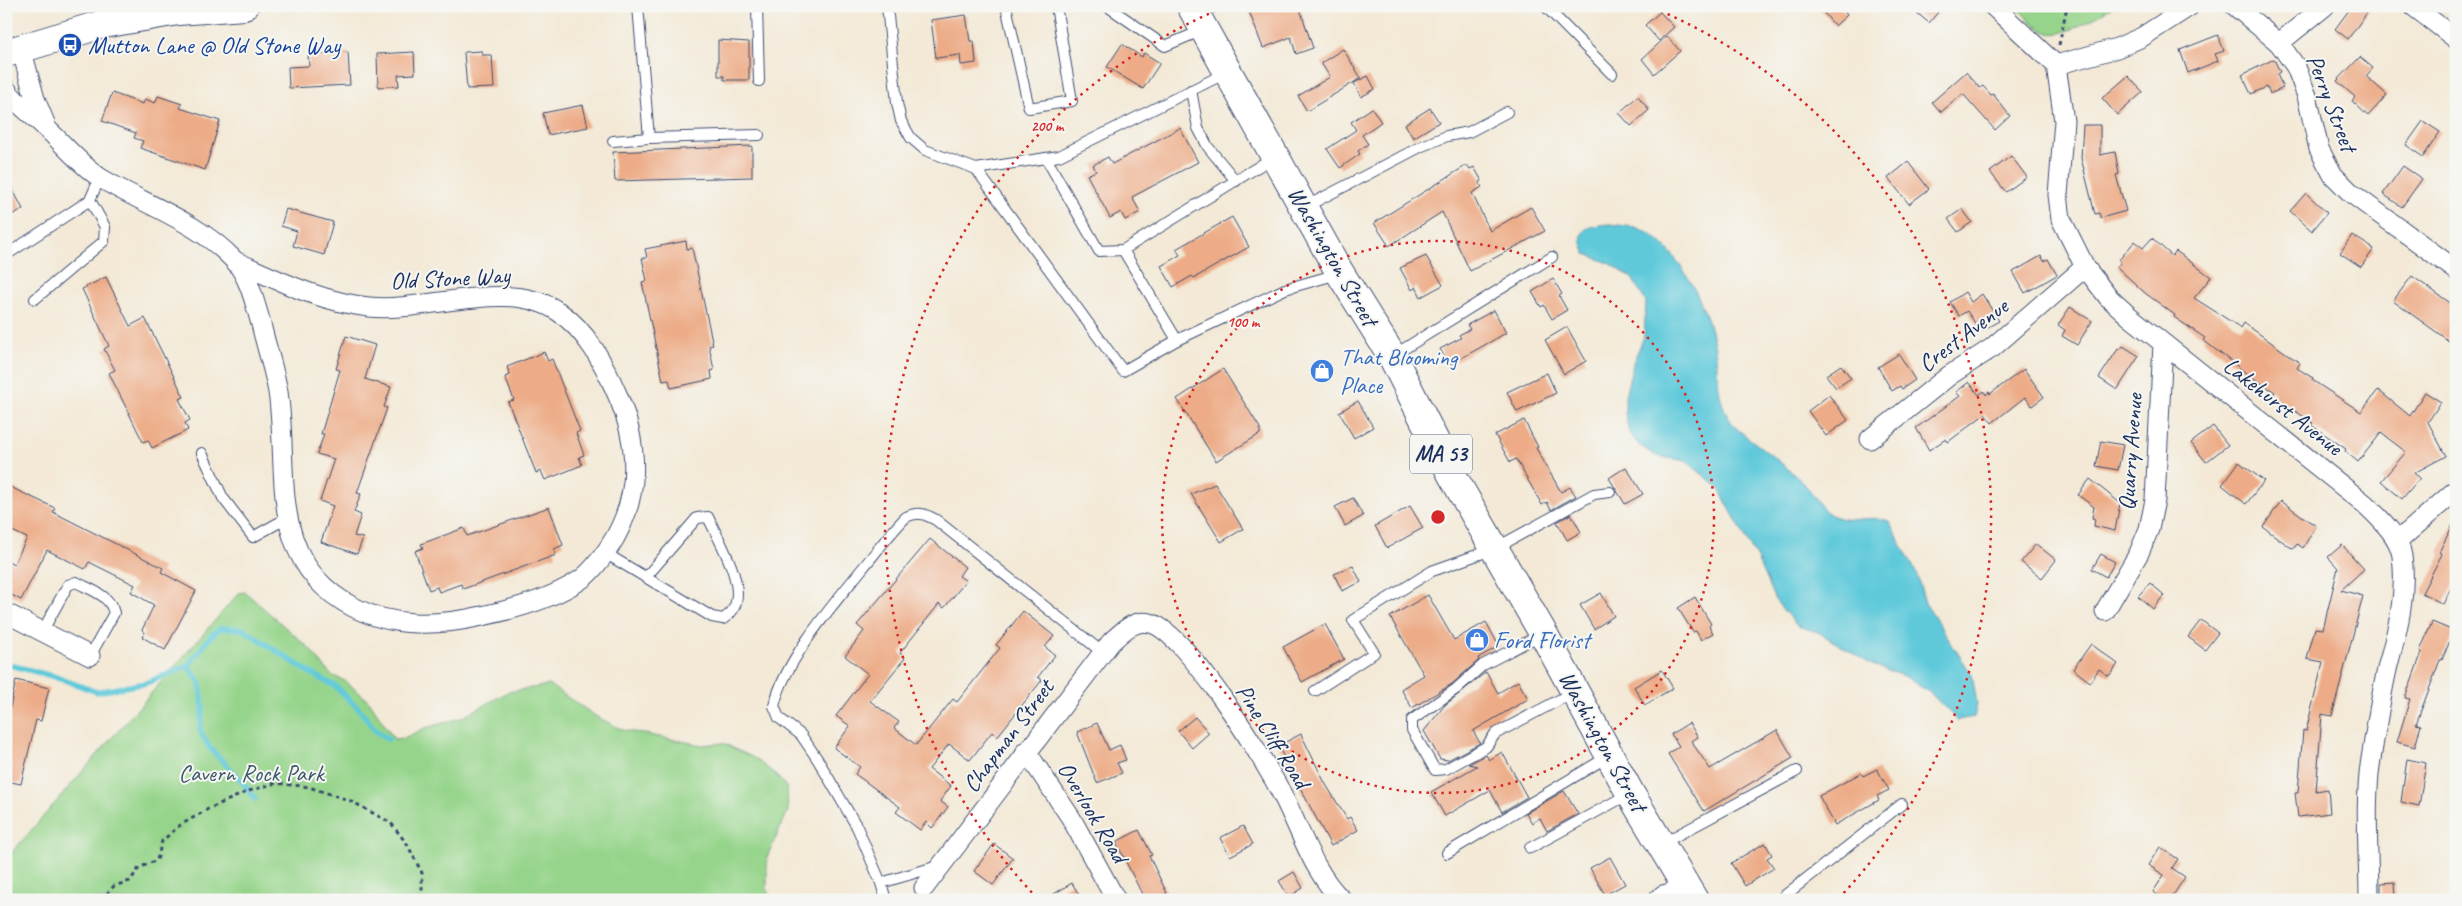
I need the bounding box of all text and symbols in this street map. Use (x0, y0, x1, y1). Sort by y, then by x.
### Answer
place label: Mutton Lane @ Old Stone Way (88, 30, 342, 60)
bus stop icon: Mutton Lane @ Old Stone Way (57, 32, 83, 58)
street label: Perry Street (2300, 50, 2365, 159)
text: 200 m (1031, 117, 1065, 136)
street label: Washington Street (1281, 181, 1387, 334)
street label: Old Stone Way (390, 260, 512, 296)
street label: Crest Avenue (1912, 290, 2016, 379)
text: 100 m (1227, 313, 1261, 332)
place label: That Blooming Place (1340, 342, 1459, 400)
street label: Lakehurst Avenue (2217, 350, 2350, 463)
shop icon: That Blooming Place (1309, 358, 1335, 384)
street label: Quarry Avenue (2111, 390, 2149, 511)
road number: MA 53 (1410, 434, 1472, 474)
centre of rings (1429, 508, 1447, 526)
place label: Ford Florist (1494, 625, 1593, 655)
shop icon: Ford Florist (1464, 627, 1490, 653)
street label: Washington Street (1552, 666, 1655, 819)
street label: Chapman Street (956, 672, 1061, 798)
street label: Pine Cliff Road (1229, 678, 1319, 797)
street label: Overlook Road (1051, 756, 1137, 871)
park label: Cavern Rock Park (179, 758, 326, 788)

